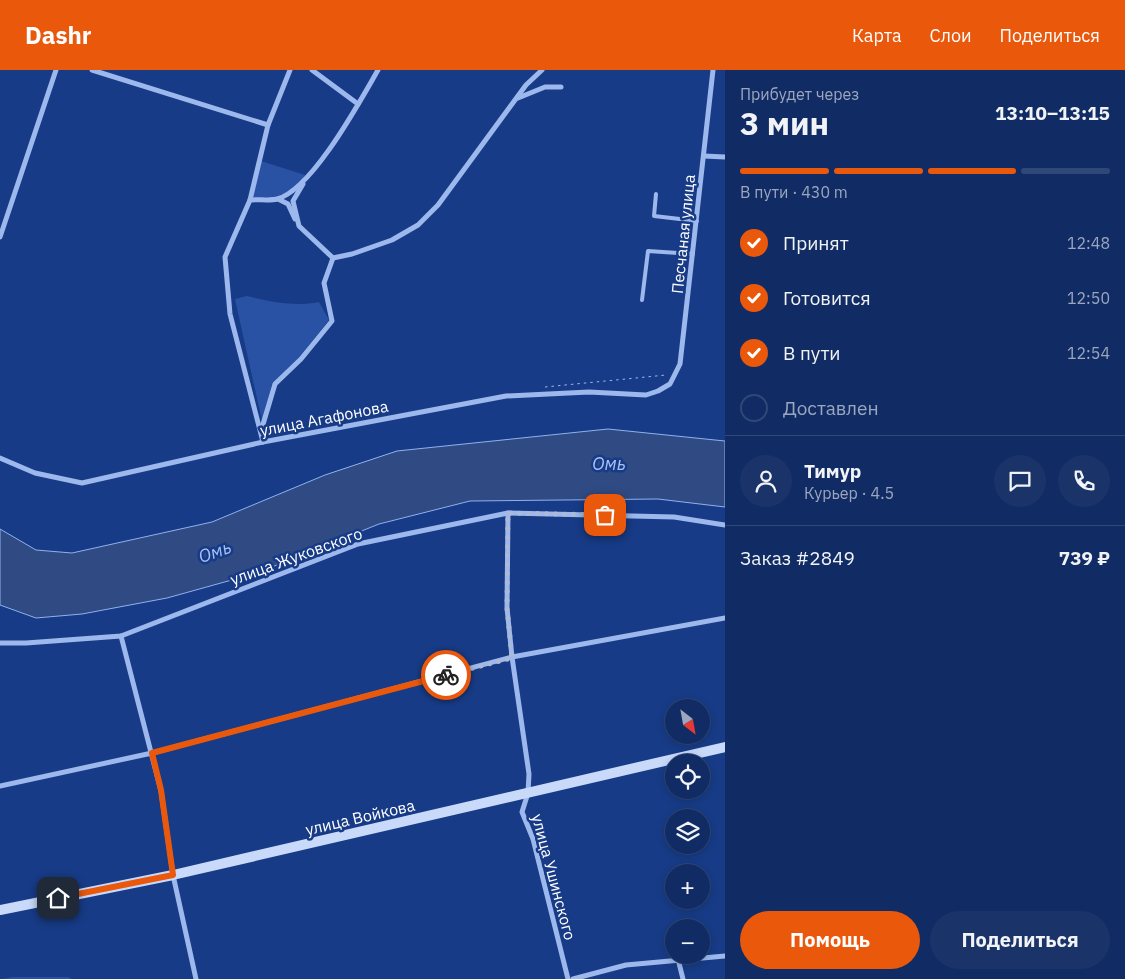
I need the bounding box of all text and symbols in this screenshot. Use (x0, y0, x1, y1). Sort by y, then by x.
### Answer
text: Dashr (25, 19, 91, 51)
text: Карта (852, 24, 902, 47)
text: Слои (930, 24, 972, 47)
text: Поделиться (1000, 24, 1100, 47)
text: Прибудет через (740, 84, 859, 104)
text: 13:10–13:15 (995, 101, 1110, 125)
text: 3 мин (740, 102, 829, 144)
street label: Песчаная улица (667, 173, 699, 295)
text: В пути · 430 m (740, 182, 848, 202)
icon: check (740, 229, 768, 257)
text: Принят (783, 231, 849, 255)
text: 12:48 (1067, 233, 1110, 253)
icon: check (740, 284, 768, 312)
text: Готовится (783, 286, 871, 310)
text: 12:50 (1067, 288, 1110, 308)
icon: check (740, 339, 768, 367)
text: В пути (783, 341, 841, 365)
text: 12:54 (1067, 343, 1110, 363)
street label: улица Агафонова (258, 396, 390, 440)
text: Доставлен (783, 396, 879, 420)
water label: Омь (592, 452, 626, 475)
button: person (740, 455, 792, 507)
button: chat (994, 455, 1046, 507)
button: phone (1058, 455, 1110, 507)
text: Тимур (804, 459, 861, 483)
text: Курьер · 4.5 (804, 483, 894, 503)
pin (584, 494, 626, 536)
icon: bag (591, 501, 619, 529)
street label: улица Жуковского (227, 523, 365, 589)
water label: Омь (195, 535, 234, 568)
text: Заказ #2849 (740, 546, 855, 570)
text: 739 ₽ (1059, 546, 1110, 570)
courier (421, 650, 471, 700)
icon: bike (432, 661, 460, 689)
north arrow (665, 699, 710, 744)
map controls (665, 699, 710, 964)
button: locate (665, 754, 710, 799)
street label: улица Войкова (303, 795, 417, 839)
button: layers (665, 809, 710, 854)
street label: улица Ушинского (528, 812, 580, 942)
button: + (665, 864, 710, 909)
pin (37, 877, 79, 919)
icon: home (44, 884, 72, 912)
button: Помощь (740, 911, 920, 969)
button: Поделиться (930, 911, 1110, 969)
button: − (665, 919, 710, 964)

